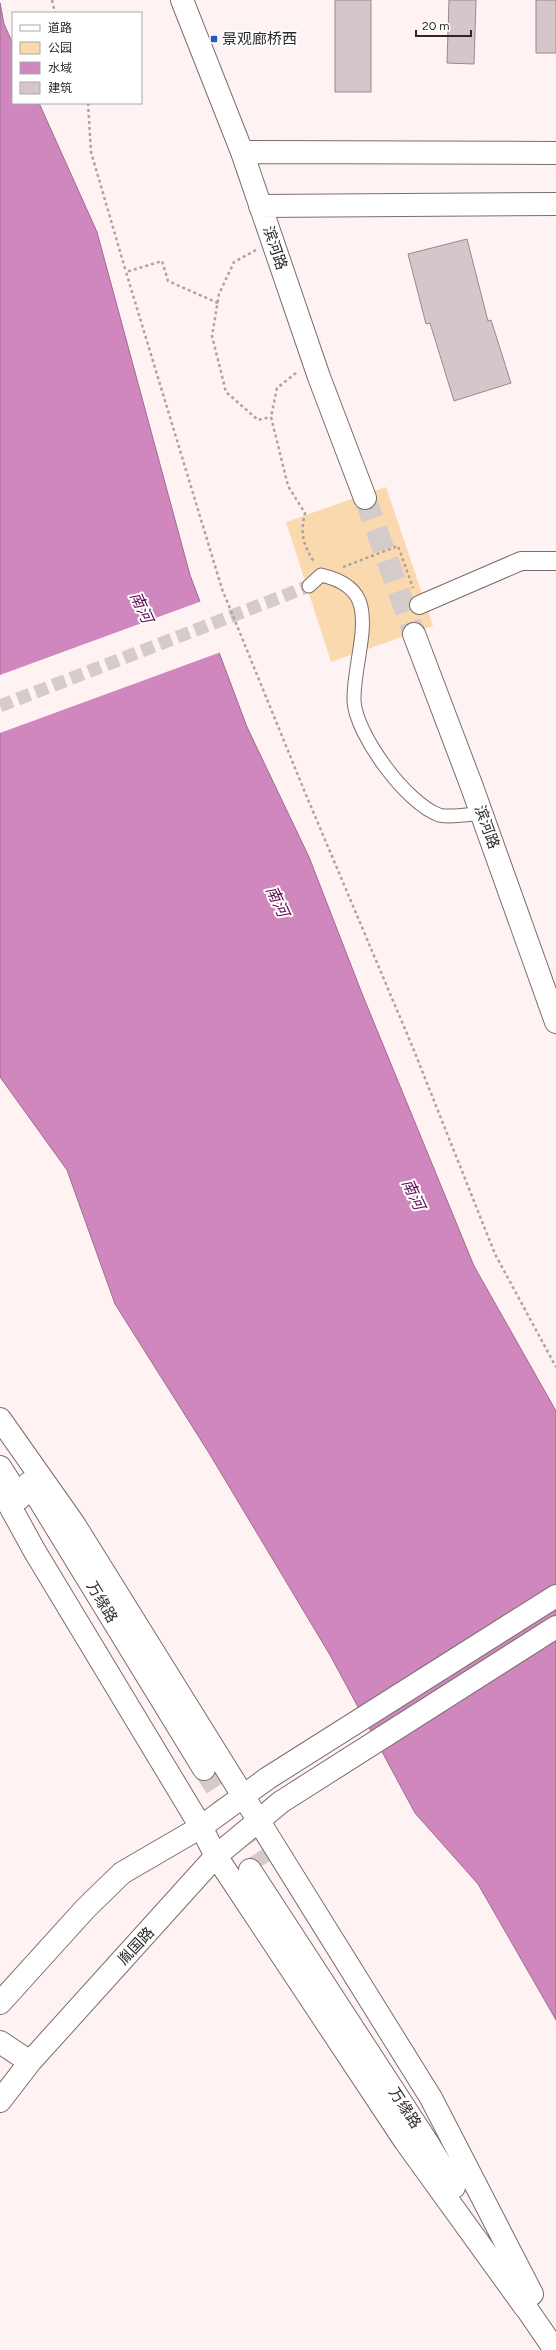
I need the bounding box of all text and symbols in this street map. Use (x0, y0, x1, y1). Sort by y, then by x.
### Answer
legend (12, 12, 142, 104)
scale bar (416, 12, 471, 38)
text: 20 m (422, 19, 450, 33)
text: 道路 (48, 21, 72, 35)
place label: 景观廊桥西 (222, 30, 297, 48)
marker: 景观廊桥西 (209, 34, 219, 44)
text: 公园 (48, 41, 72, 55)
text: 水域 (48, 61, 72, 75)
text: 建筑 (48, 81, 72, 95)
street label: 滨河路 (259, 224, 291, 272)
water label: 南河 (126, 589, 158, 628)
street label: 滨河路 (471, 803, 503, 851)
water label: 南河 (262, 883, 294, 922)
water label: 南河 (398, 1176, 430, 1215)
street label: 万缘路 (83, 1578, 121, 1626)
street label: 胤国路 (114, 1923, 158, 1969)
street label: 万缘路 (385, 2084, 425, 2132)

